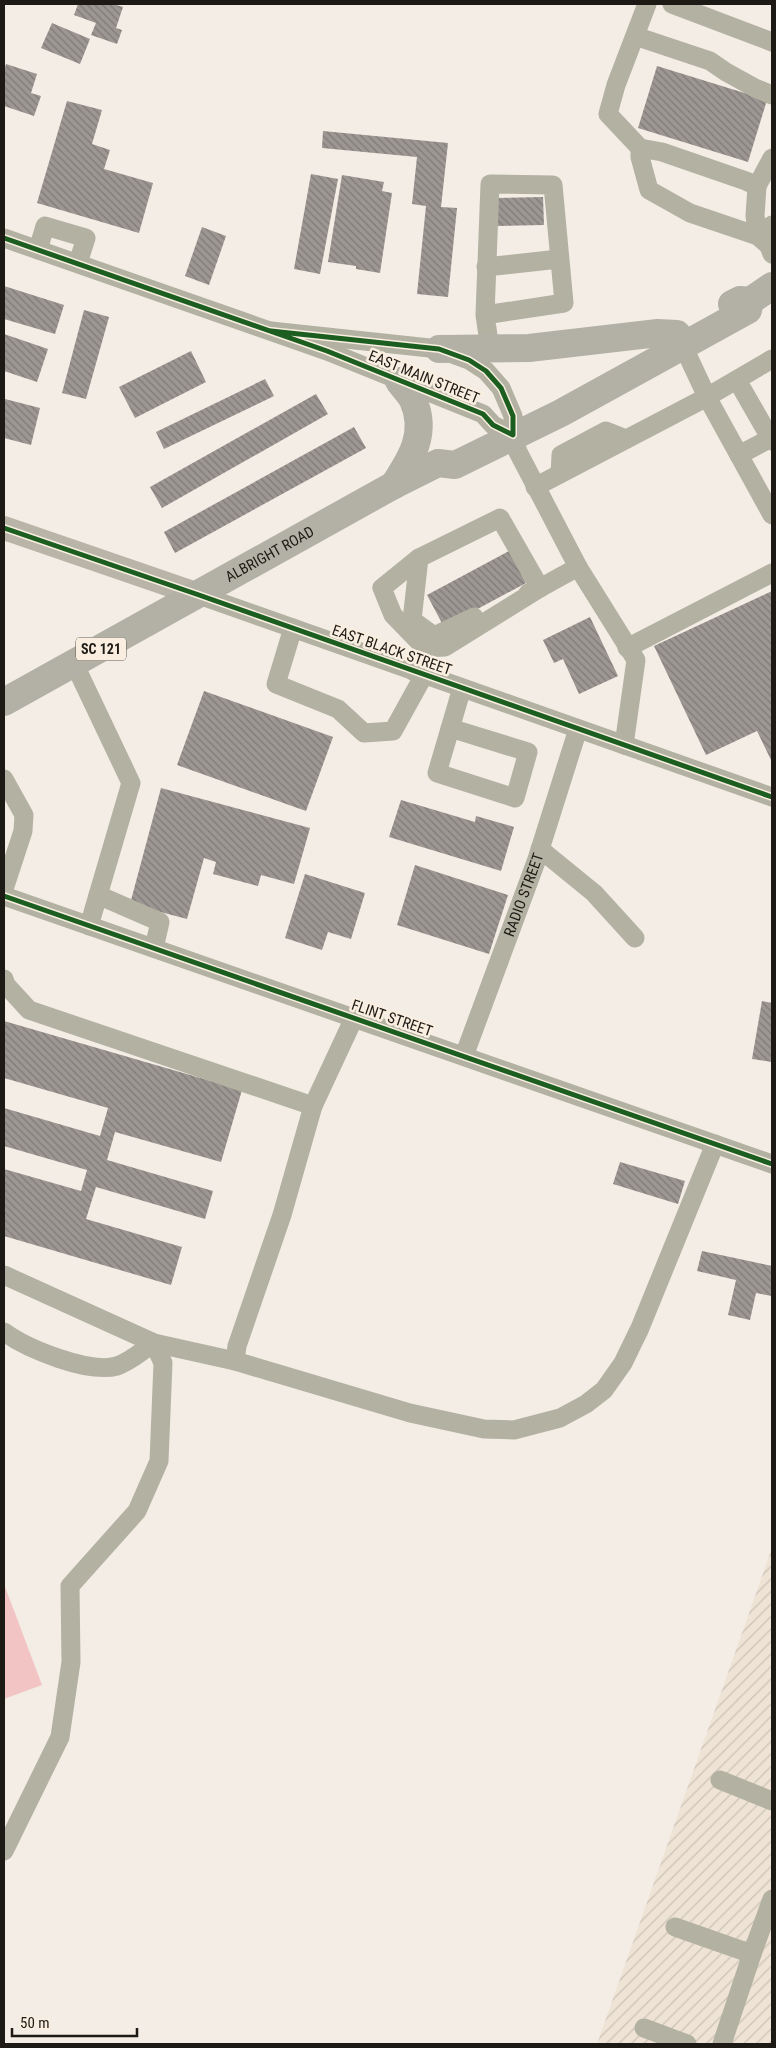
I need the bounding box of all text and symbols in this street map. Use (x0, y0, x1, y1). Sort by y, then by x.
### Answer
street label: EAST MAIN STREET (366, 347, 482, 407)
street label: ALBRIGHT ROAD (222, 522, 317, 586)
street label: EAST BLACK STREET (330, 621, 454, 679)
road number: SC 121 (76, 638, 126, 661)
street label: RADIO STREET (500, 851, 547, 939)
street label: FLINT STREET (349, 996, 435, 1040)
scale bar (12, 2006, 138, 2038)
text: 50 m (20, 2014, 50, 2032)

